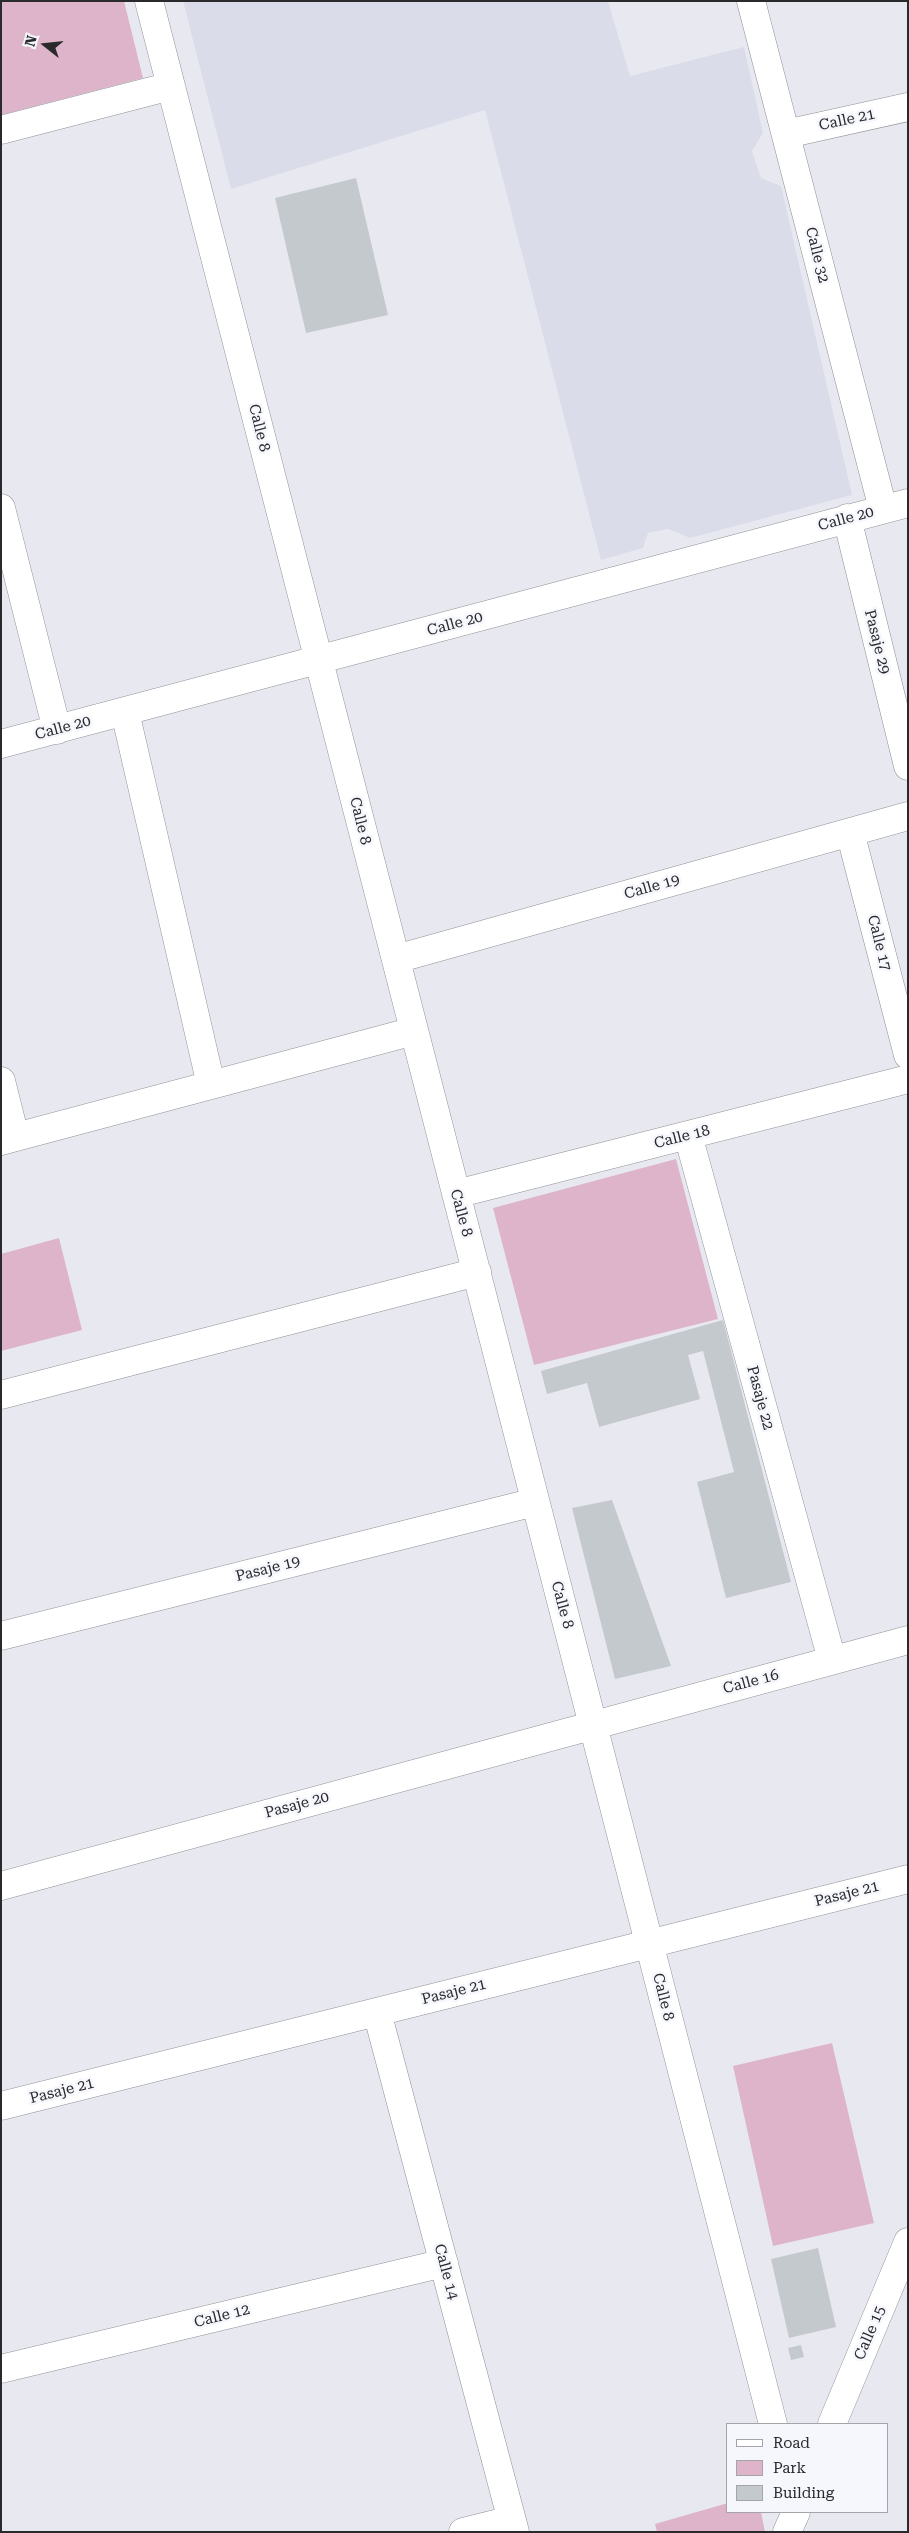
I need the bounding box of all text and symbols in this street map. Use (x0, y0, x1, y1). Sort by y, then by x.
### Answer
north arrow (20, 20, 70, 70)
text: N (21, 33, 40, 48)
street label: Calle 21 (817, 105, 877, 135)
street label: Calle 32 (801, 225, 833, 285)
street label: Calle 8 (244, 402, 274, 454)
street label: Calle 20 (816, 503, 876, 535)
street label: Calle 20 (425, 608, 485, 640)
street label: Pasaje 29 (860, 608, 894, 676)
street label: Calle 20 (33, 712, 93, 744)
street label: Calle 8 (345, 795, 375, 847)
street label: Calle 19 (622, 870, 682, 904)
street label: Calle 17 (863, 913, 895, 973)
street label: Calle 18 (652, 1121, 712, 1153)
street label: Calle 8 (446, 1187, 476, 1239)
street label: Pasaje 22 (743, 1364, 777, 1432)
street label: Pasaje 19 (234, 1552, 302, 1586)
street label: Calle 8 (547, 1579, 577, 1631)
street label: Calle 16 (721, 1666, 781, 1698)
street label: Pasaje 20 (263, 1788, 331, 1822)
street label: Pasaje 21 (813, 1877, 881, 1911)
street label: Calle 8 (648, 1971, 678, 2023)
street label: Pasaje 21 (420, 1975, 488, 2009)
street label: Pasaje 21 (28, 2074, 96, 2108)
street label: Calle 14 (430, 2242, 462, 2302)
street label: Calle 12 (192, 2300, 252, 2332)
street label: Calle 15 (851, 2303, 889, 2363)
legend (726, 2423, 889, 2513)
text: Road (773, 2434, 810, 2452)
text: Park (773, 2459, 806, 2477)
text: Building (773, 2484, 834, 2502)

